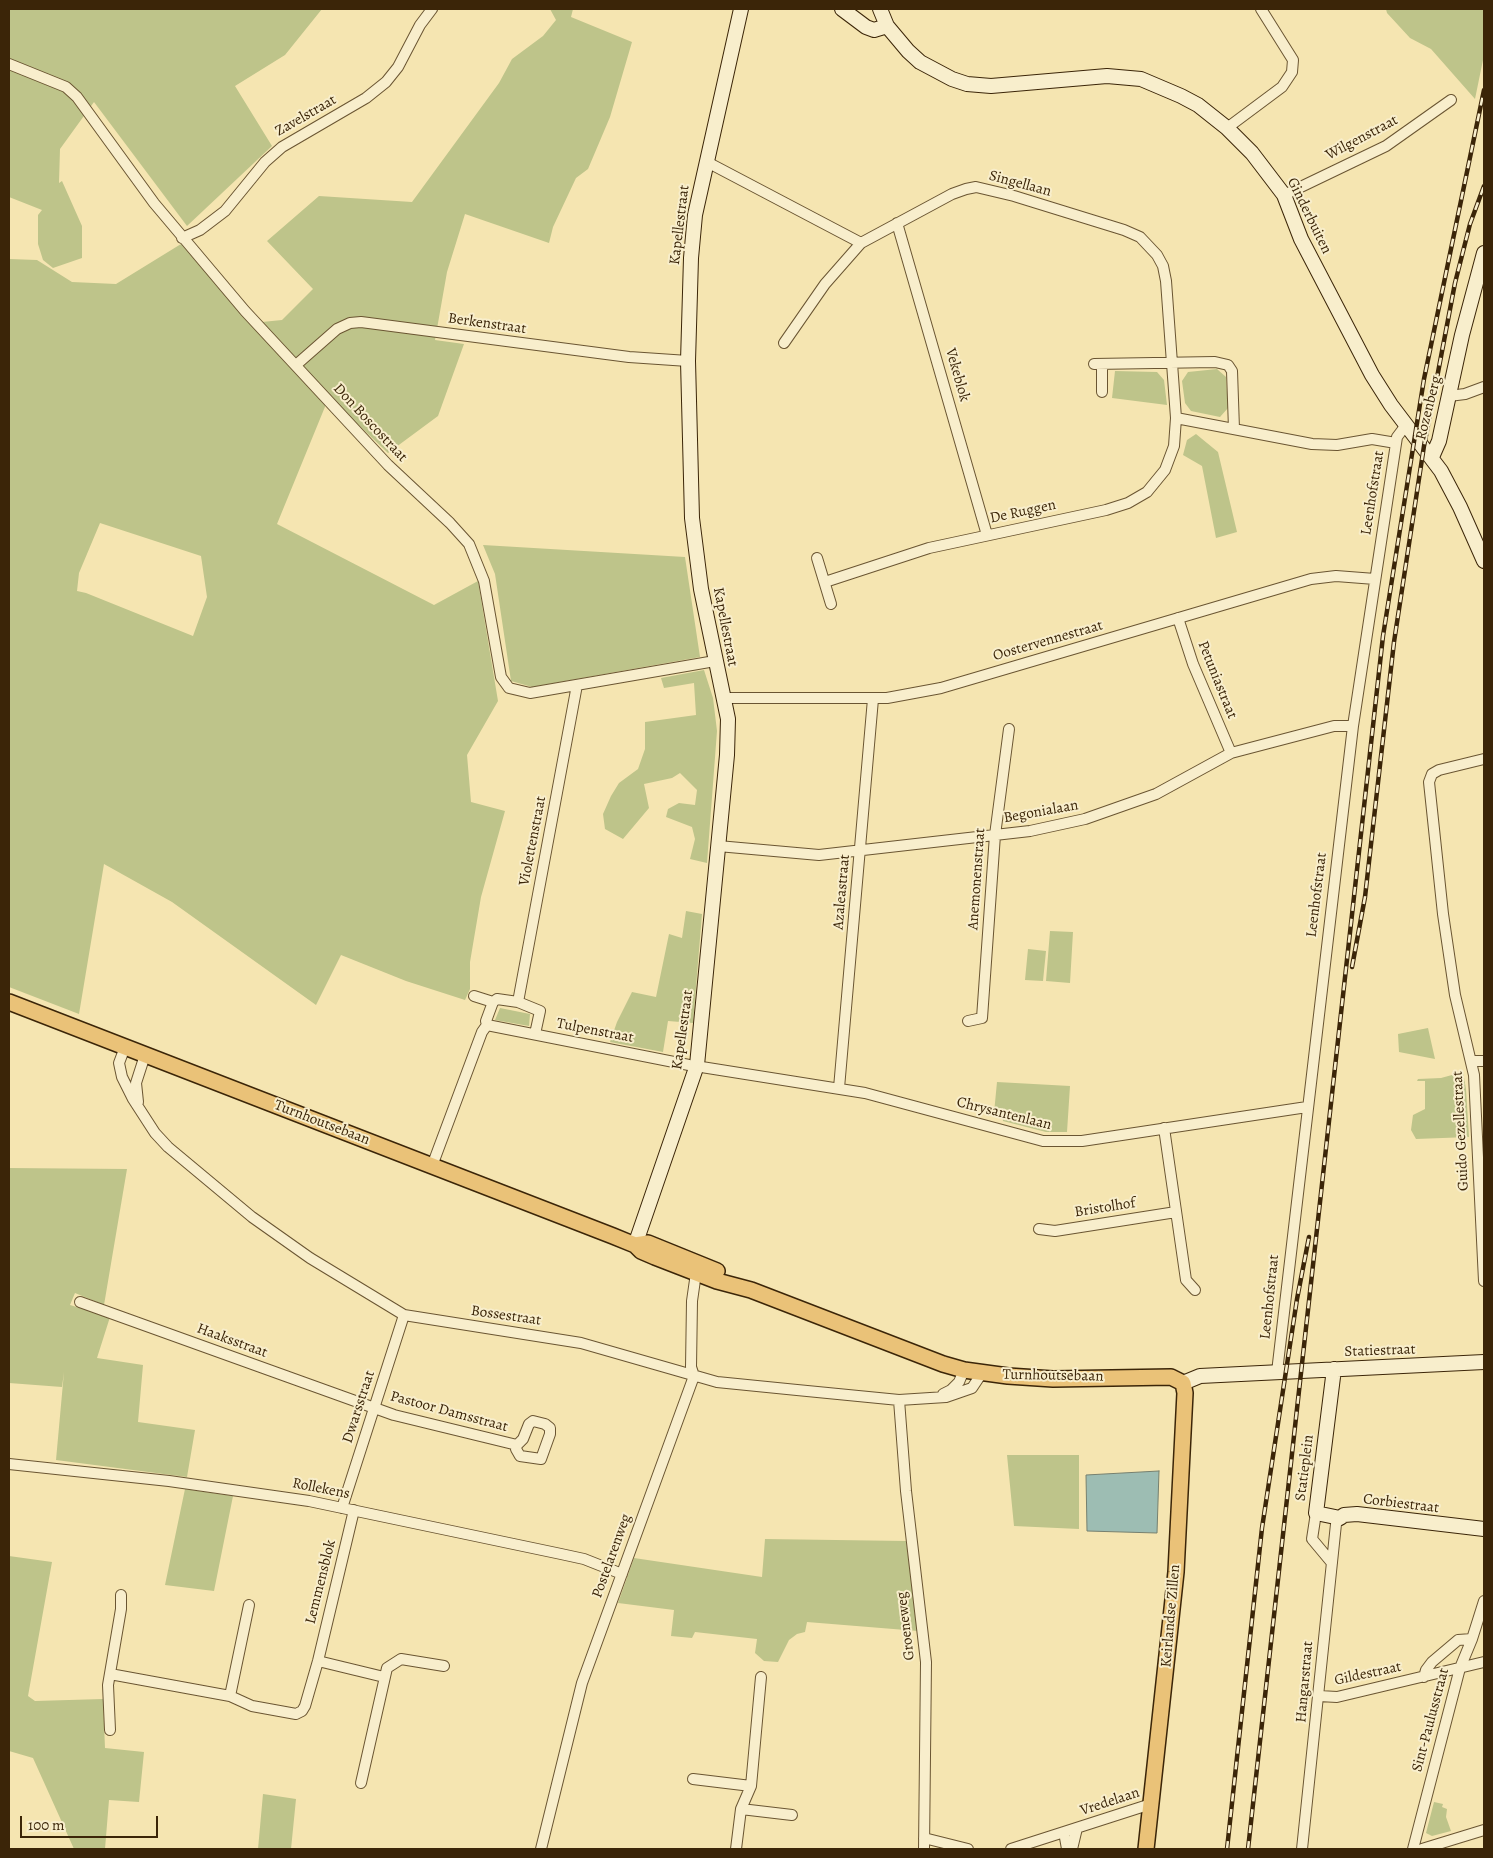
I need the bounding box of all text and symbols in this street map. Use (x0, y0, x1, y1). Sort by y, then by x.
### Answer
street label: Zavelstraat (272, 91, 340, 141)
street label: Wilgenstraat (1323, 111, 1401, 165)
street label: Singellaan (987, 167, 1053, 201)
street label: Ginderbuiten (1283, 175, 1335, 257)
street label: Kapellestraat (666, 184, 694, 266)
street label: Berkenstraat (447, 310, 527, 338)
street label: Vekeblok (941, 346, 973, 404)
street label: Rozenberg (1412, 374, 1446, 442)
street label: Don Boscostraat (329, 380, 411, 466)
street label: Leenhofstraat (1357, 450, 1389, 536)
street label: De Ruggen (988, 496, 1058, 528)
street label: Kapellestraat (708, 586, 742, 668)
street label: Oostervennestraat (991, 617, 1105, 665)
street label: Petuniastraat (1193, 638, 1241, 722)
street label: Violettenstraat (515, 795, 551, 887)
street label: Begonialaan (1002, 797, 1080, 827)
street label: Anemonenstraat (964, 827, 990, 931)
street label: Leenhofstraat (1303, 852, 1331, 938)
street label: Azaleastraat (830, 854, 854, 930)
street label: Kapellestraat (668, 989, 698, 1071)
street label: Tulpenstraat (555, 1015, 635, 1047)
street label: Guido Gezellestraat (1449, 1071, 1473, 1191)
street label: Chrysantenlaan (955, 1094, 1053, 1134)
street label: Turnhoutsebaan (272, 1097, 372, 1149)
street label: Bristolhof (1073, 1194, 1137, 1222)
street label: Leenhofstraat (1257, 1254, 1283, 1340)
street label: Bossestraat (470, 1302, 542, 1330)
street label: Haaksstraat (194, 1320, 270, 1362)
street label: Statiestraat (1344, 1341, 1416, 1361)
street label: Turnhoutsebaan (1002, 1366, 1104, 1386)
street label: Dwarsstraat (339, 1368, 379, 1446)
street label: Pastoor Damsstraat (388, 1388, 510, 1436)
street label: Statieplein (1292, 1434, 1318, 1502)
street label: Rollekens (291, 1475, 351, 1503)
street label: Corbiestraat (1362, 1490, 1440, 1518)
street label: Postelarenweg (588, 1512, 636, 1600)
street label: Lemmensblok (302, 1538, 340, 1626)
street label: Keirlandse Zillen (1158, 1564, 1184, 1668)
street label: Groeneweg (893, 1591, 919, 1661)
street label: Hangarstraat (1292, 1640, 1318, 1724)
street label: Gildestraat (1333, 1658, 1403, 1690)
street label: Sint-Paulusstraat (1408, 1666, 1454, 1774)
street label: Vredelaan (1078, 1784, 1142, 1820)
scale bar (22, 1806, 160, 1838)
text: 100 m (28, 1815, 65, 1835)

